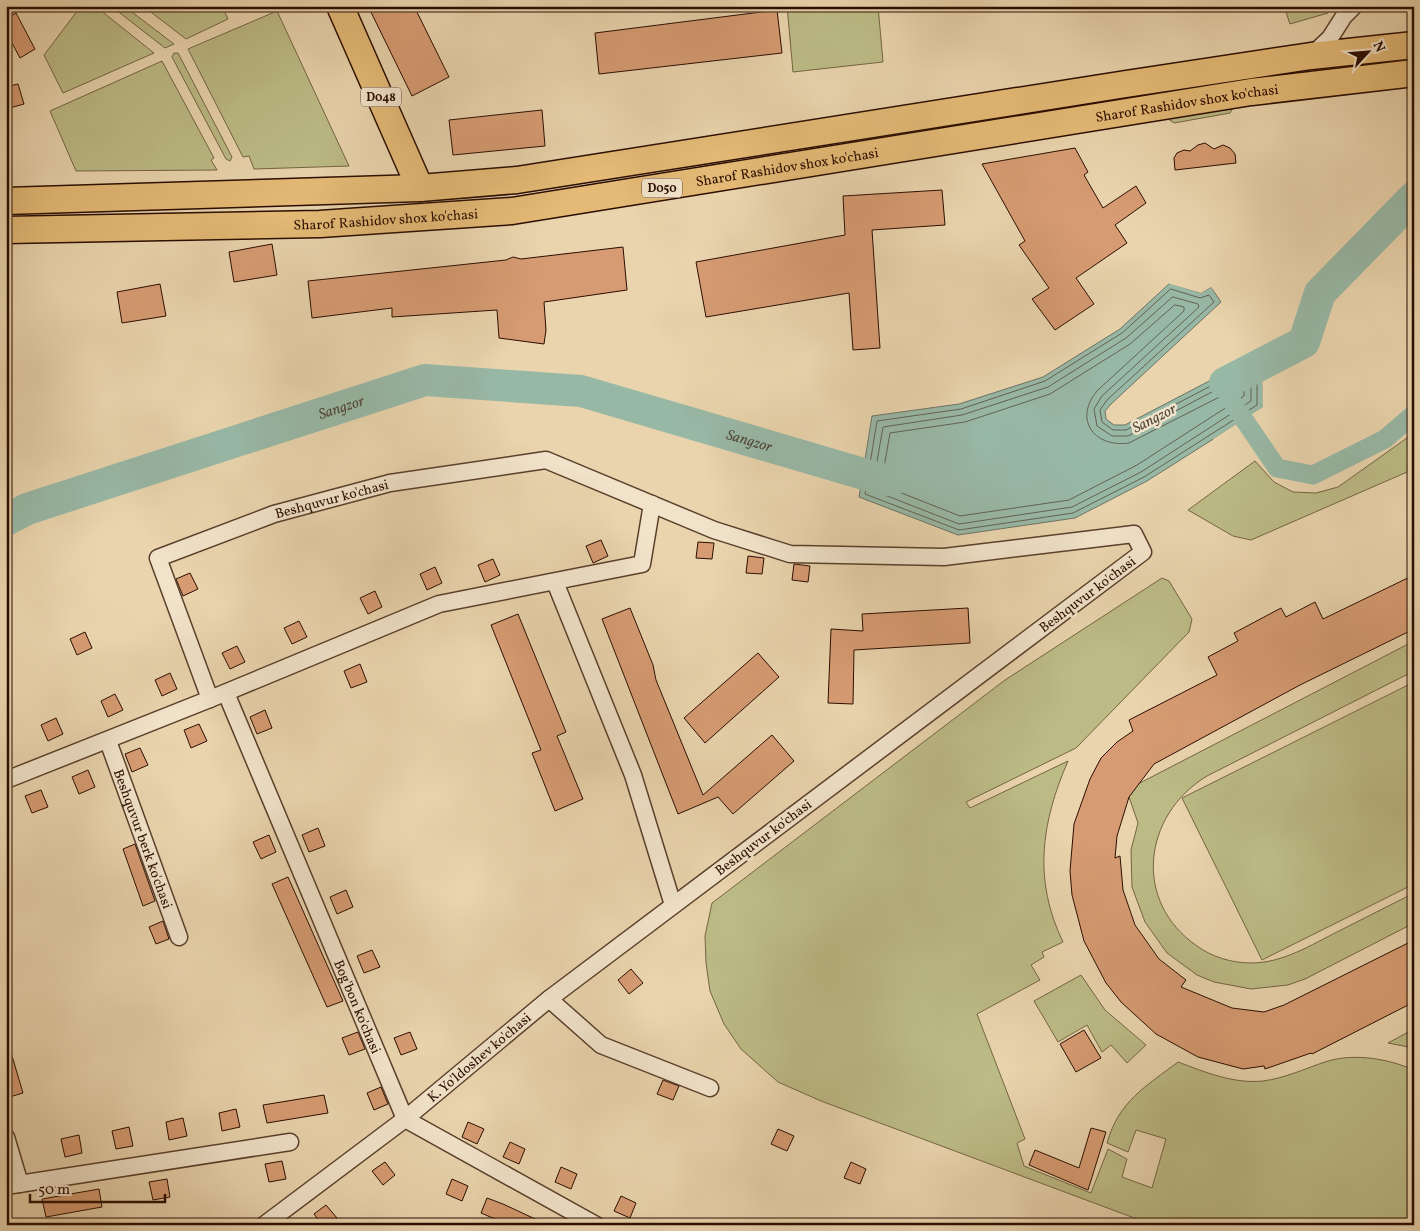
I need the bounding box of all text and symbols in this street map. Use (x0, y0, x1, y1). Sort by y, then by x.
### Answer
north arrow (1342, 28, 1392, 78)
text: N (1368, 38, 1389, 56)
street label: Sharof Rashidov shox ko'chasi (1094, 81, 1280, 128)
road number: D048 (361, 88, 401, 106)
street label: Sharof Rashidov shox ko'chasi (694, 144, 880, 192)
road number: D050 (642, 178, 682, 198)
street label: Sharof Rashidov shox ko'chasi (293, 205, 479, 236)
water label: Sangzor (316, 391, 368, 426)
water label: Sangzor (1129, 399, 1181, 439)
water label: Sangzor (724, 425, 775, 459)
street label: Beshquvur ko'chasi (273, 476, 391, 524)
street label: Beshquvur ko'chasi (1036, 553, 1140, 638)
street label: Beshquvur berk ko'chasi (108, 767, 176, 912)
street label: Beshquvur ko'chasi (712, 796, 816, 881)
street label: Bog'bon ko'chasi (328, 957, 385, 1057)
street label: K. Yo'ldoshev ko'chasi (424, 1009, 536, 1107)
scale bar (30, 1171, 165, 1203)
text: 50 m (38, 1180, 70, 1201)

